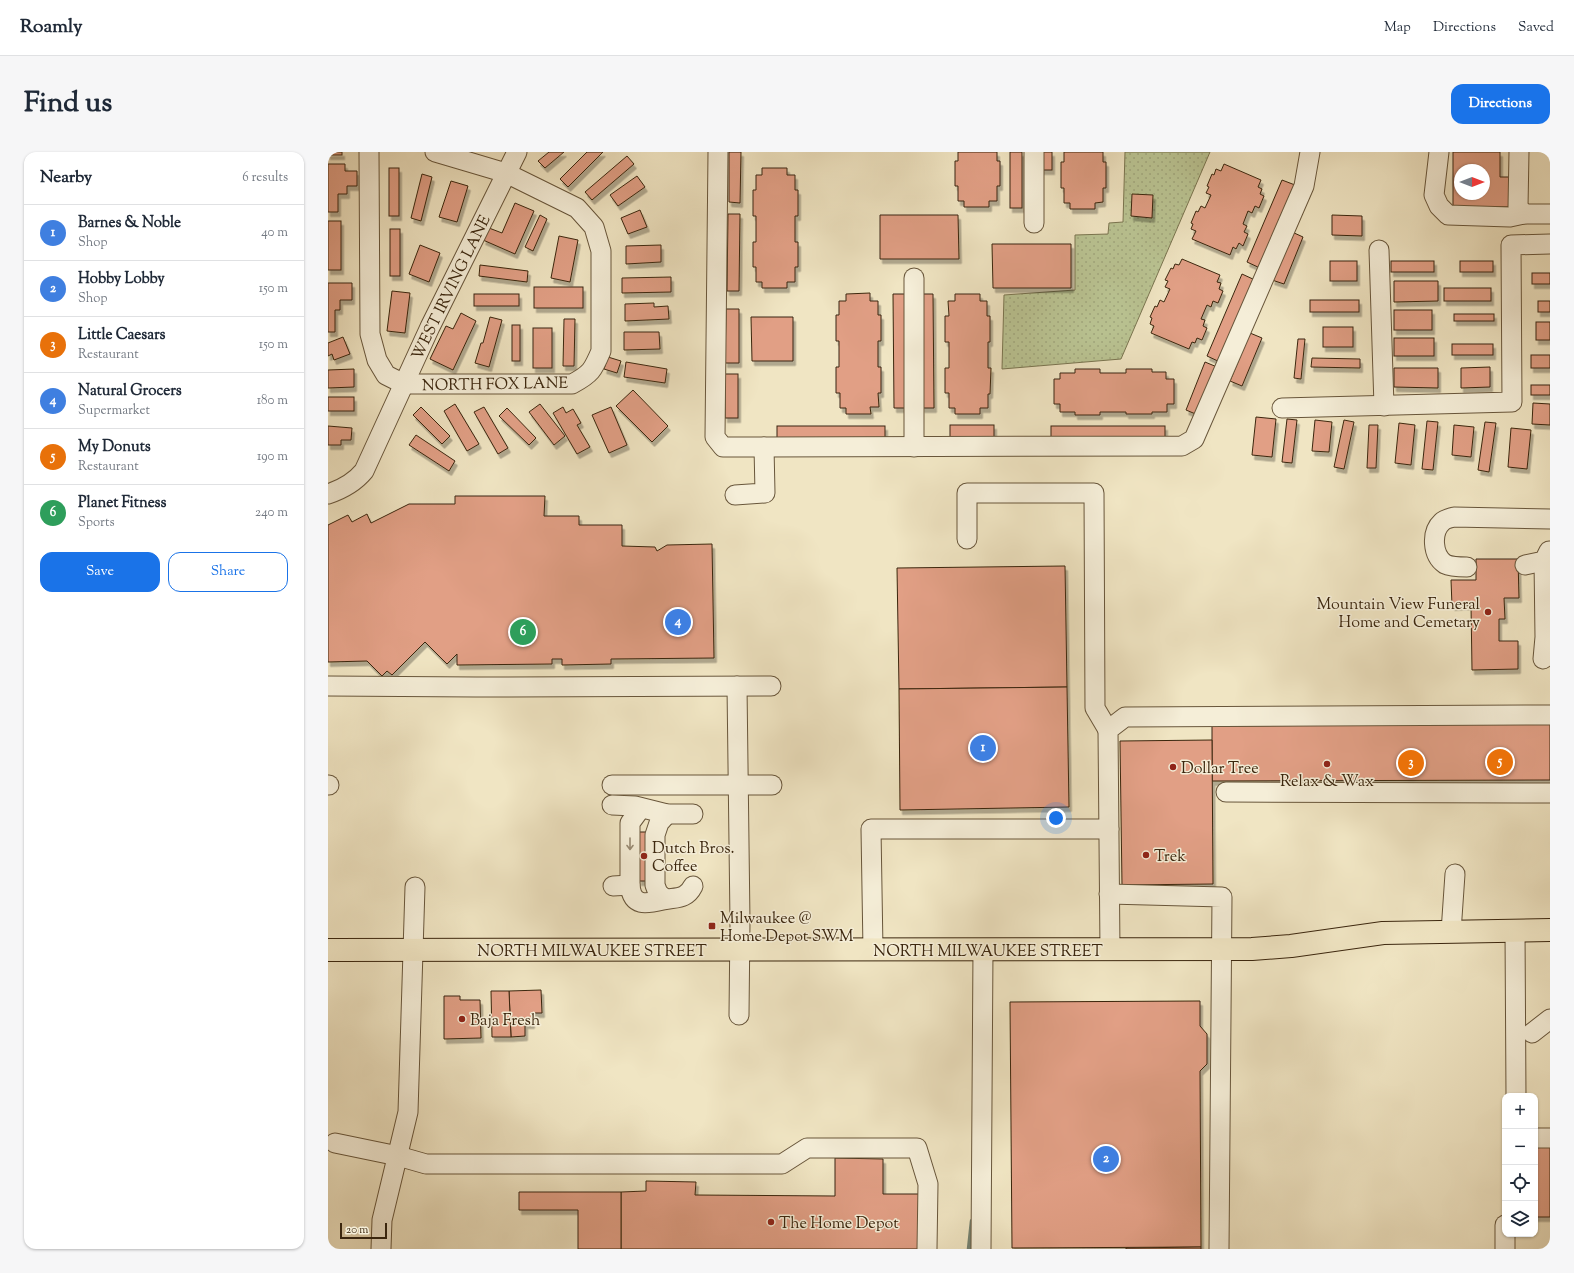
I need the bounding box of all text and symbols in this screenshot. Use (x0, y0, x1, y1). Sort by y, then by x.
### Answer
text: Roamly (20, 14, 83, 41)
text: Map (1384, 18, 1411, 38)
text: Directions (1433, 18, 1496, 38)
text: Saved (1518, 18, 1554, 38)
text: Find us (24, 84, 112, 124)
button: Directions (1451, 84, 1550, 124)
north arrow (1454, 164, 1490, 200)
text: Nearby (40, 166, 92, 190)
text: 6 results (242, 169, 288, 187)
street label: WEST IRVING LANE (407, 211, 498, 365)
text: Barnes & Noble (78, 213, 181, 234)
text: 1 (51, 224, 55, 242)
text: 40 m (261, 224, 288, 242)
text: Shop (78, 234, 107, 252)
text: Hobby Lobby (78, 269, 165, 290)
text: 2 (50, 280, 56, 298)
text: 150 m (259, 280, 288, 298)
text: Shop (78, 290, 107, 308)
text: Little Caesars (78, 325, 165, 346)
text: 3 (50, 336, 56, 354)
text: 150 m (259, 336, 288, 354)
text: Restaurant (78, 346, 139, 364)
street label: NORTH FOX LANE (422, 373, 569, 398)
text: Natural Grocers (78, 381, 182, 402)
text: 4 (50, 392, 56, 410)
text: 180 m (257, 392, 288, 410)
text: Supermarket (78, 402, 150, 420)
text: My Donuts (78, 437, 151, 458)
text: 5 (51, 448, 55, 466)
text: 190 m (257, 448, 288, 466)
text: Restaurant (78, 458, 139, 476)
text: Planet Fitness (78, 493, 166, 514)
text: 6 (50, 504, 56, 522)
text: 240 m (255, 504, 288, 522)
text: Sports (78, 514, 115, 532)
button: Save (40, 552, 160, 592)
button: Share (168, 552, 288, 592)
place label: Mountain View Funeral Home and Cemetary (1317, 594, 1481, 635)
pin: 4 (665, 607, 691, 637)
marker: Mountain View Funeral Home and Cemetary (1483, 607, 1493, 617)
pin: 6 (510, 617, 536, 647)
pin: 1 (970, 733, 996, 763)
pin: 5 (1487, 747, 1513, 777)
pin: 3 (1398, 748, 1424, 778)
place label: Dollar Tree (1181, 758, 1259, 781)
marker: Relax & Wax (1322, 759, 1332, 769)
marker: Dollar Tree (1168, 762, 1178, 772)
place label: Relax & Wax (1280, 771, 1374, 794)
your location (1046, 808, 1066, 828)
one-way arrow (626, 837, 634, 850)
place label: Dutch Bros. Coffee (652, 838, 734, 879)
place label: Trek (1154, 846, 1186, 869)
marker: Trek (1141, 850, 1151, 860)
marker: Dutch Bros. Coffee (639, 851, 649, 861)
place label: Milwaukee @ Home Depot SWM (720, 908, 854, 949)
marker: Milwaukee @ Home Depot SWM (707, 921, 717, 931)
street label: NORTH MILWAUKEE STREET (477, 941, 707, 964)
street label: NORTH MILWAUKEE STREET (873, 941, 1103, 964)
place label: Baja Fresh (470, 1010, 541, 1033)
marker: Baja Fresh (457, 1014, 467, 1024)
map controls (1502, 1093, 1538, 1237)
button: + (1502, 1093, 1538, 1129)
button: − (1502, 1129, 1538, 1165)
pin: 2 (1093, 1144, 1119, 1174)
button: locate (1502, 1165, 1538, 1201)
button: layers (1502, 1201, 1538, 1237)
place label: The Home Depot (779, 1213, 899, 1236)
marker: The Home Depot (766, 1217, 776, 1227)
scale bar (340, 1221, 387, 1240)
text: 20 m (346, 1222, 368, 1238)

